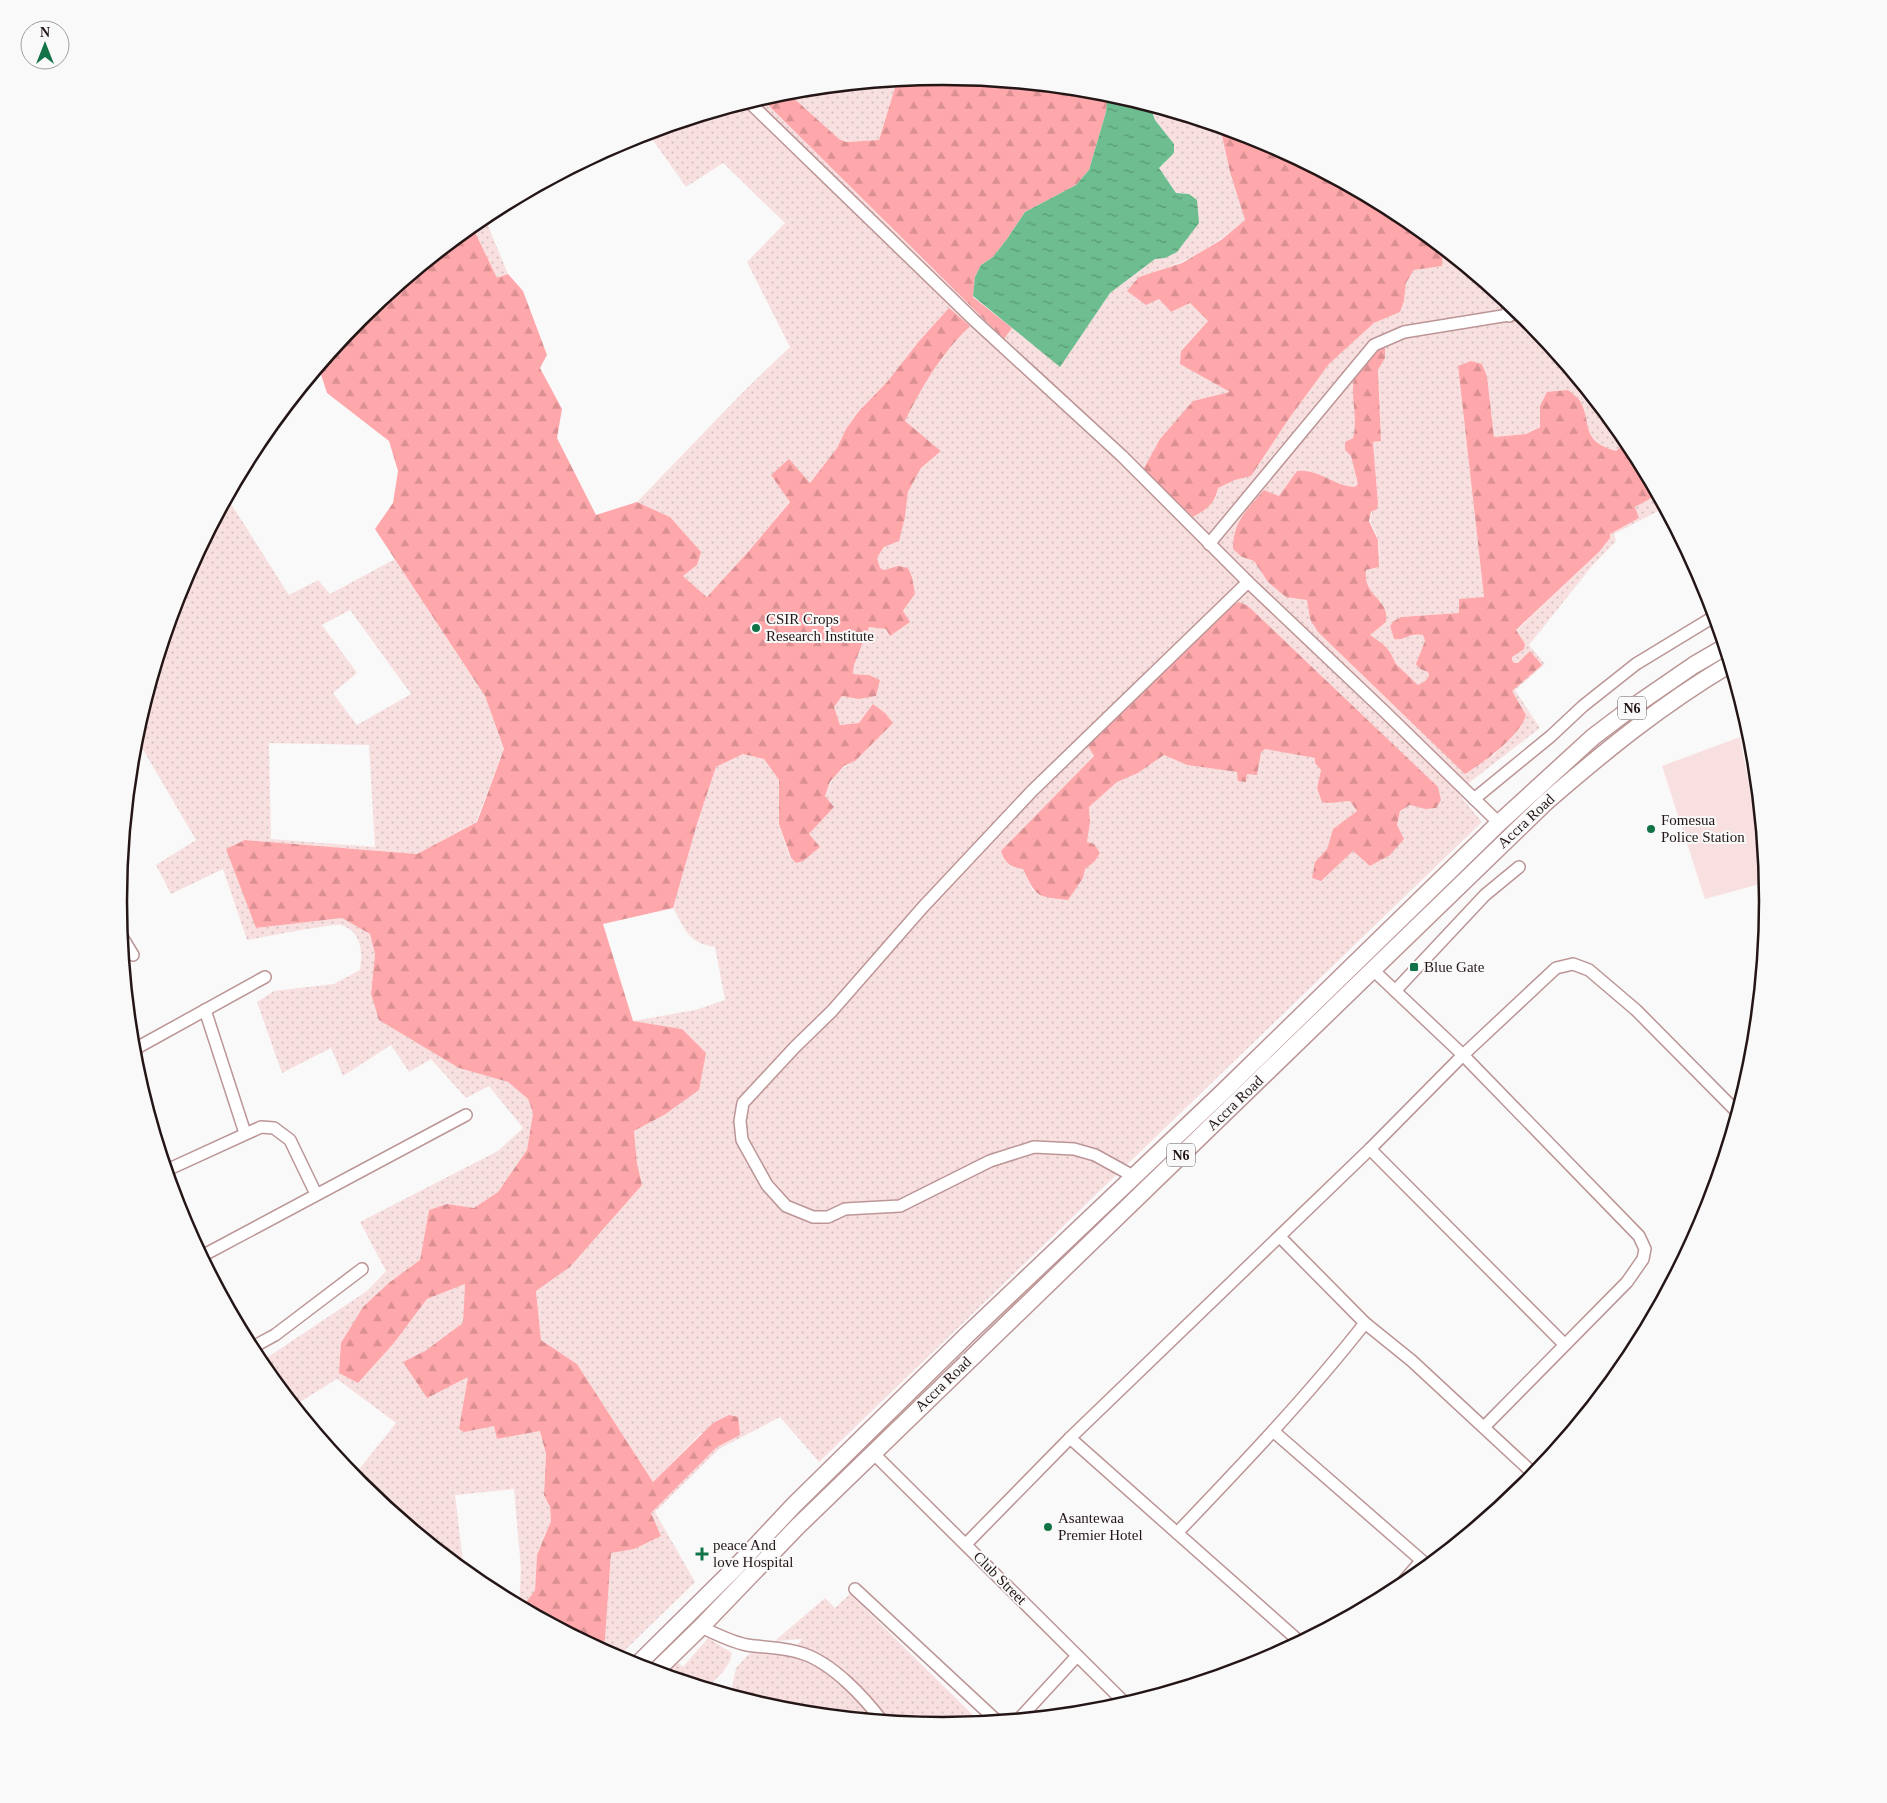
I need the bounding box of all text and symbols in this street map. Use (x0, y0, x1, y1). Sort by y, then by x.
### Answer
north arrow (20, 20, 70, 70)
text: N (40, 25, 50, 40)
place label: CSIR Crops Research Institute (766, 611, 874, 644)
marker: CSIR Crops Research Institute (750, 622, 762, 634)
road number: N6 (1618, 696, 1646, 720)
street label: Accra Road (1495, 791, 1558, 851)
place label: Fomesua Police Station (1661, 812, 1745, 845)
marker: Fomesua Police Station (1645, 823, 1657, 835)
place label: Blue Gate (1424, 959, 1485, 975)
marker: Blue Gate (1408, 961, 1420, 973)
street label: Accra Road (1204, 1072, 1267, 1133)
road number: N6 (1167, 1144, 1195, 1166)
street label: Accra Road (912, 1353, 975, 1414)
place label: Asantewaa Premier Hotel (1058, 1510, 1143, 1543)
marker: Asantewaa Premier Hotel (1042, 1521, 1054, 1533)
place label: peace And love Hospital (713, 1537, 793, 1570)
marker: peace And love Hospital (695, 1547, 709, 1561)
street label: Club Street (970, 1548, 1030, 1608)

